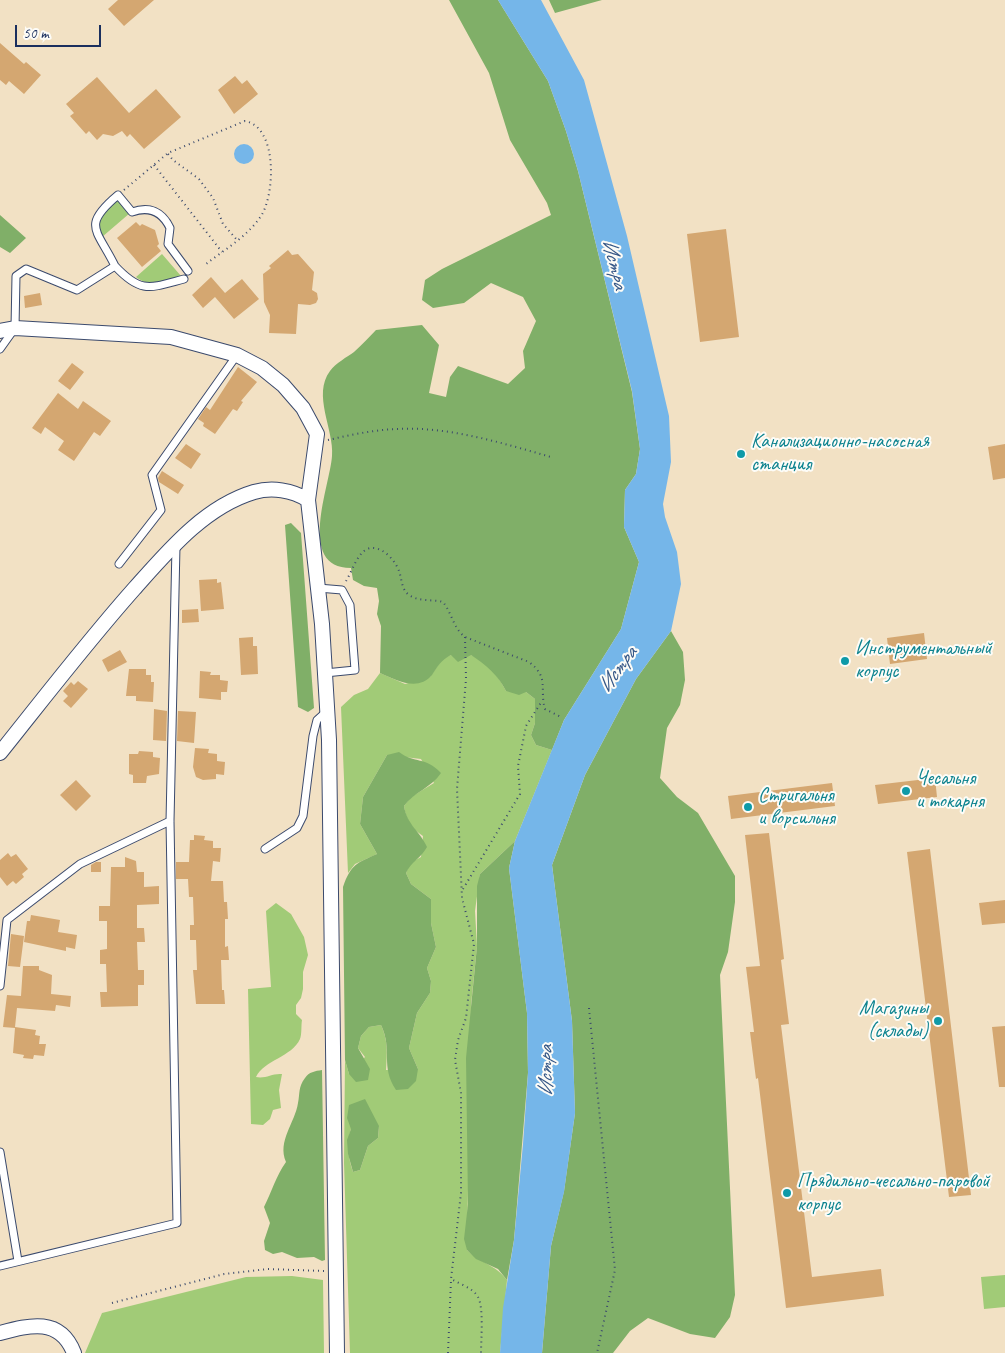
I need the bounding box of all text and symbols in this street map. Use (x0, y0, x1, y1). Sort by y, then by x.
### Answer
scale bar (18, 15, 104, 47)
text: 50 m (23, 24, 49, 43)
water label: Истра (596, 236, 632, 292)
place label: Канализационно-насосная станция (751, 430, 929, 477)
marker: Канализационно-насосная станция (735, 448, 747, 460)
place label: Инструментальный корпус (855, 637, 992, 684)
water label: Истра (593, 642, 643, 698)
marker: Инструментальный корпус (839, 655, 851, 667)
place label: Чесальня и токарня (916, 767, 984, 814)
place label: Стригальня и ворсильня (758, 784, 835, 831)
marker: Чесальня и токарня (900, 785, 912, 797)
marker: Стригальня и ворсильня (742, 801, 754, 813)
place label: Магазины (склады) (859, 997, 928, 1044)
marker: Магазины (склады) (932, 1015, 944, 1027)
water label: Истра (533, 1046, 559, 1096)
place label: Прядильно-чесально-паровой корпус (797, 1170, 990, 1217)
marker: Прядильно-чесально-паровой корпус (781, 1187, 793, 1199)

